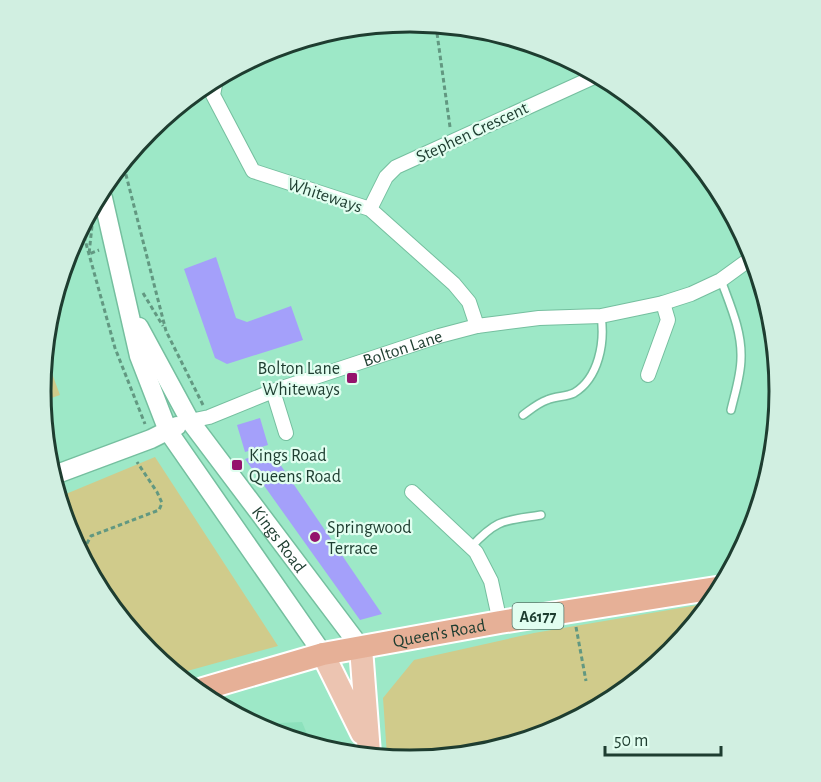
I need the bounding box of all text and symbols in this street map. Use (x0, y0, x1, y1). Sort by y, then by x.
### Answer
street label: Stephen Crescent (414, 99, 531, 167)
street label: Whiteways (285, 175, 364, 217)
street label: Bolton Lane (361, 328, 445, 371)
place label: Bolton Lane Whiteways (258, 360, 340, 399)
marker: Bolton Lane Whiteways (345, 371, 359, 385)
place label: Kings Road Queens Road (249, 447, 341, 486)
marker: Kings Road Queens Road (230, 458, 244, 472)
street label: Kings Road (248, 503, 309, 576)
place label: Springwood Terrace (327, 519, 412, 558)
marker: Springwood Terrace (308, 530, 322, 544)
road number: A6177 (512, 603, 564, 629)
street label: Queen's Road (391, 617, 487, 651)
scale bar (605, 719, 720, 757)
text: 50 m (614, 732, 648, 750)

